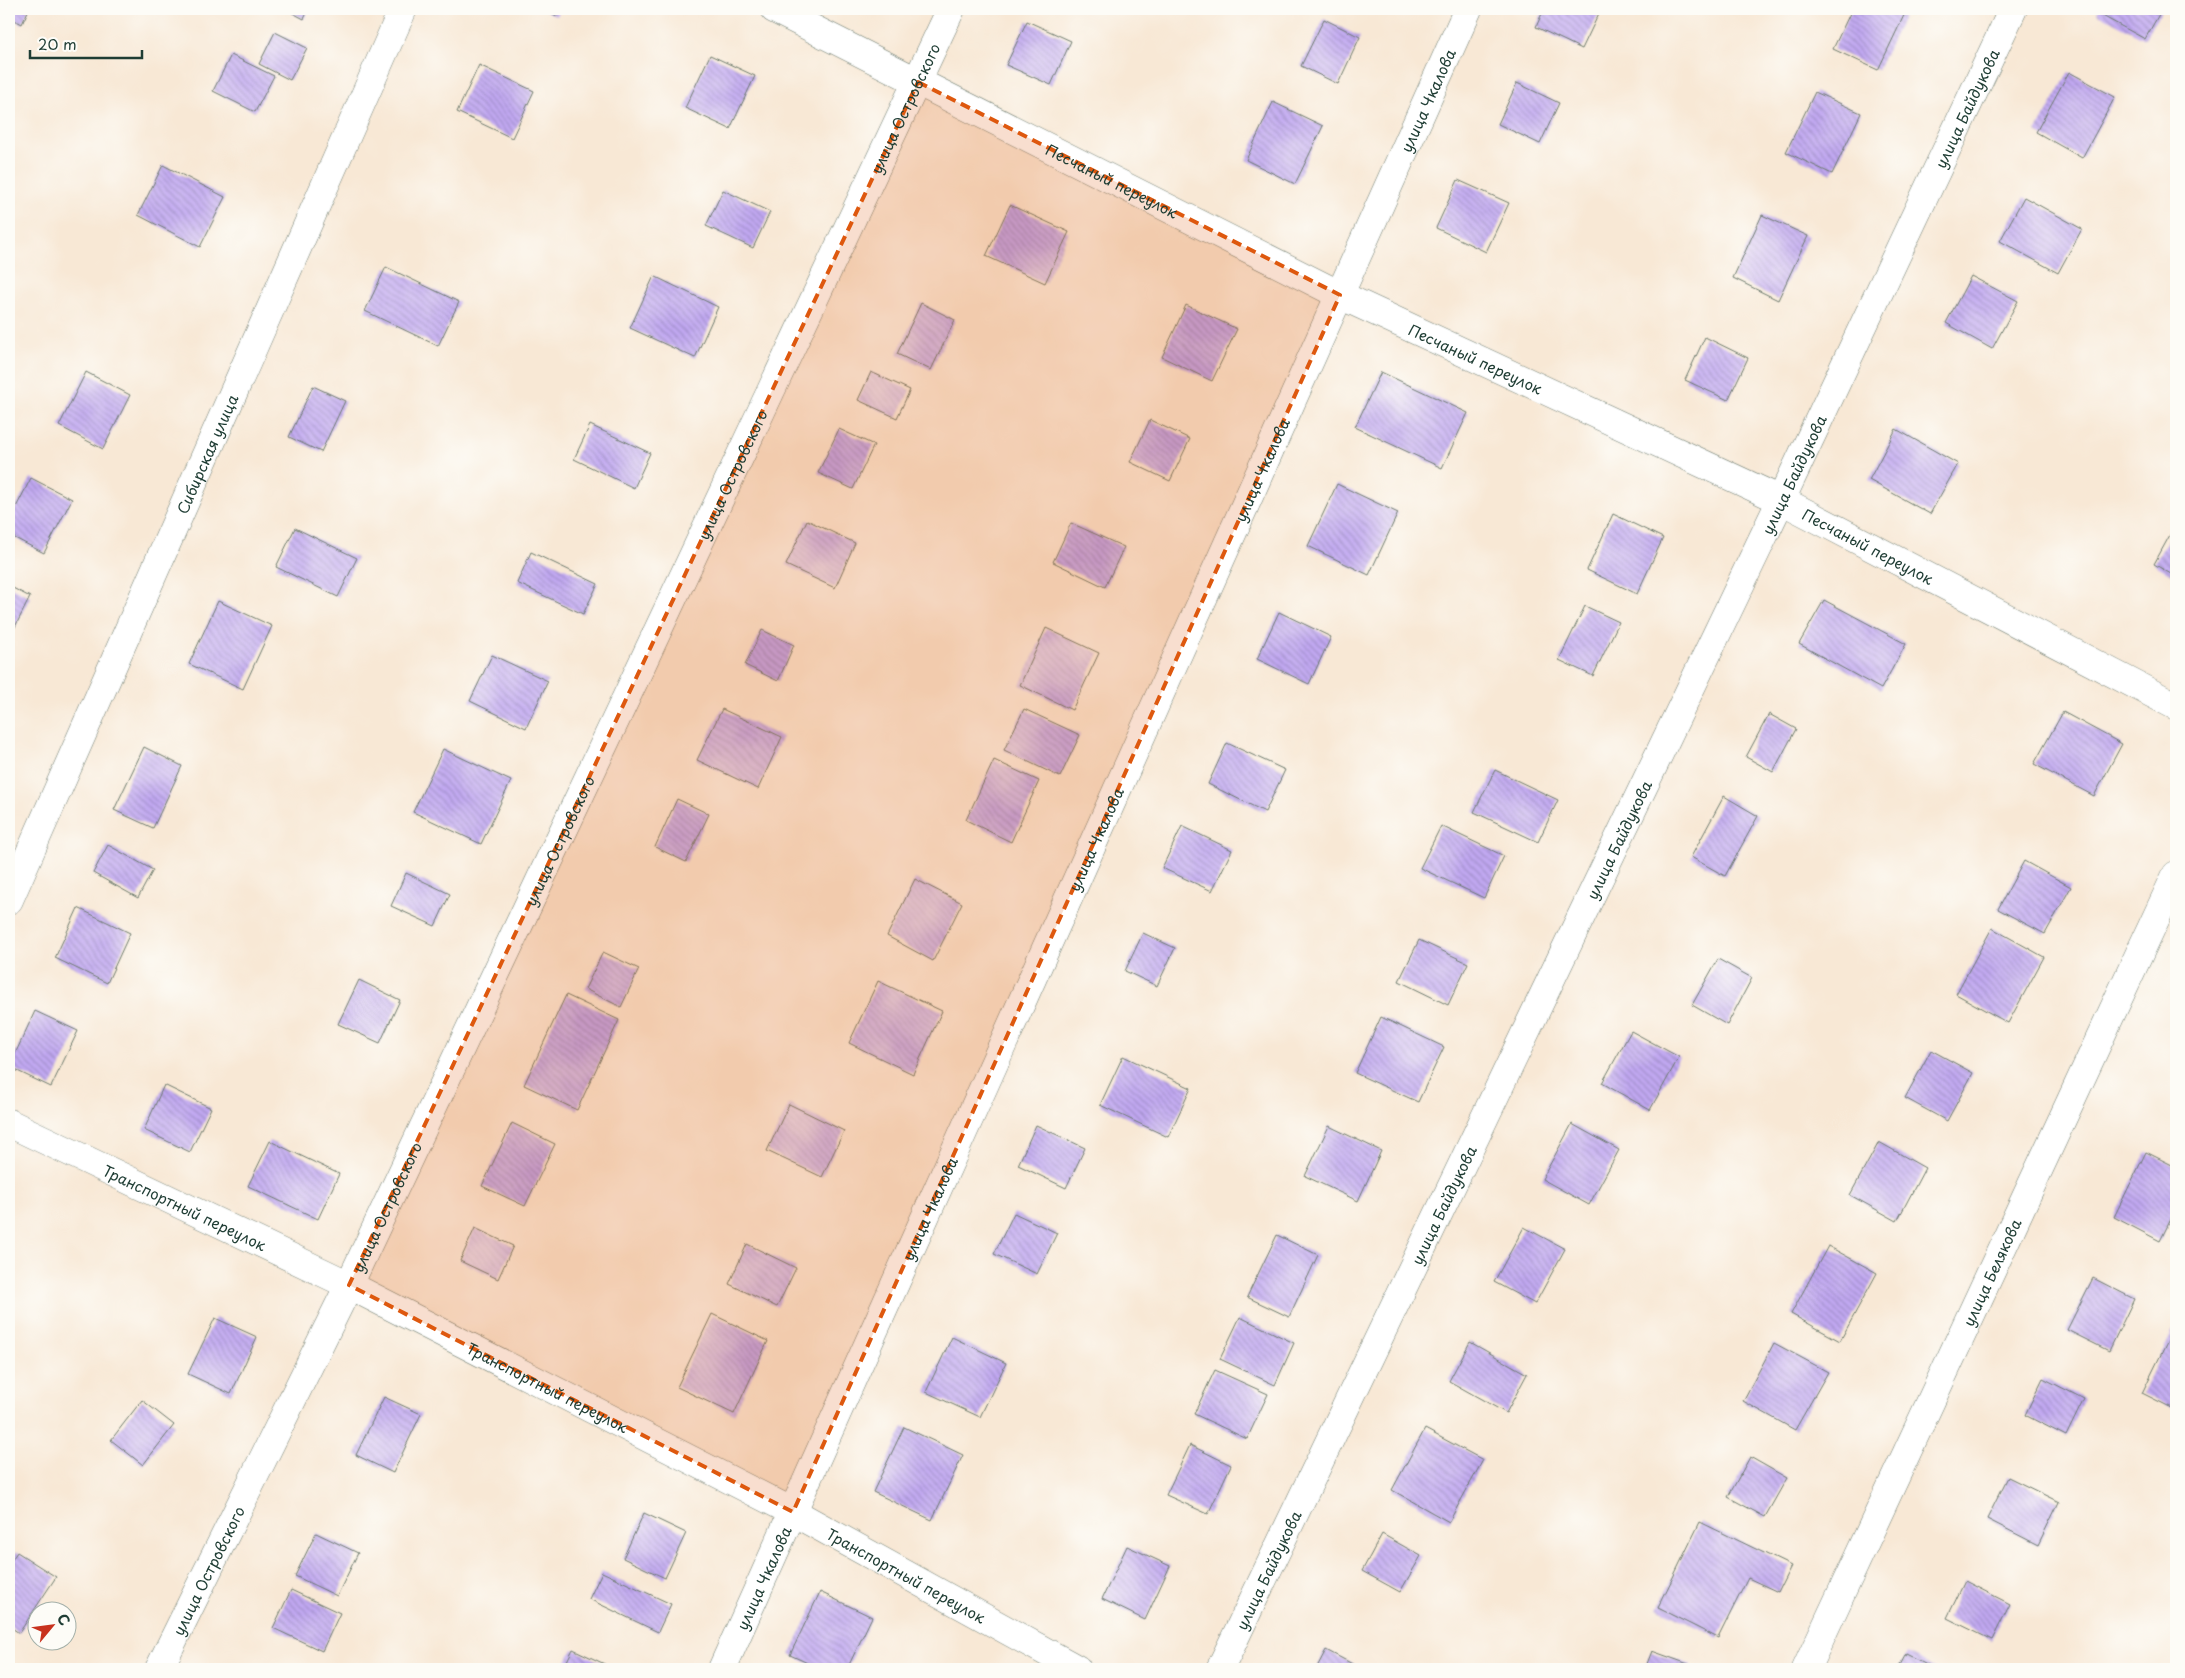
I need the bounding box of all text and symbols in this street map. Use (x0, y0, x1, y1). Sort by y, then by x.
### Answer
scale bar (30, 28, 142, 60)
text: 20 m (38, 32, 77, 55)
street label: улица Островского (864, 39, 945, 177)
street label: улица Чкалова (1394, 44, 1461, 156)
street label: улица Байдукова (1928, 44, 2005, 172)
street label: Песчаный переулок (1042, 137, 1182, 223)
street label: Песчаный переулок (1405, 317, 1547, 399)
street label: Сибирская улица (170, 390, 243, 517)
street label: улица Островского (691, 405, 772, 543)
street label: улица Байдукова (1755, 410, 1832, 538)
street label: улица Чкалова (1228, 413, 1295, 525)
street label: Песчаный переулок (1799, 502, 1938, 589)
street label: улица Островского (518, 771, 599, 909)
street label: улица Байдукова (1580, 775, 1657, 903)
street label: улица Чкалова (1062, 783, 1129, 894)
street label: улица Островского (345, 1138, 427, 1276)
street label: улица Байдукова (1404, 1141, 1482, 1268)
street label: улица Чкалова (896, 1152, 963, 1264)
street label: Транспортный переулок (100, 1158, 271, 1256)
street label: улица Белякова (1956, 1214, 2026, 1330)
street label: Транспортный переулок (463, 1336, 633, 1438)
street label: улица Островского (166, 1502, 250, 1639)
street label: улица Байдукова (1229, 1506, 1306, 1633)
street label: улица Чкалова (730, 1522, 797, 1633)
street label: Транспортный переулок (823, 1522, 990, 1628)
north arrow (28, 1600, 78, 1650)
text: С (52, 1610, 76, 1629)

